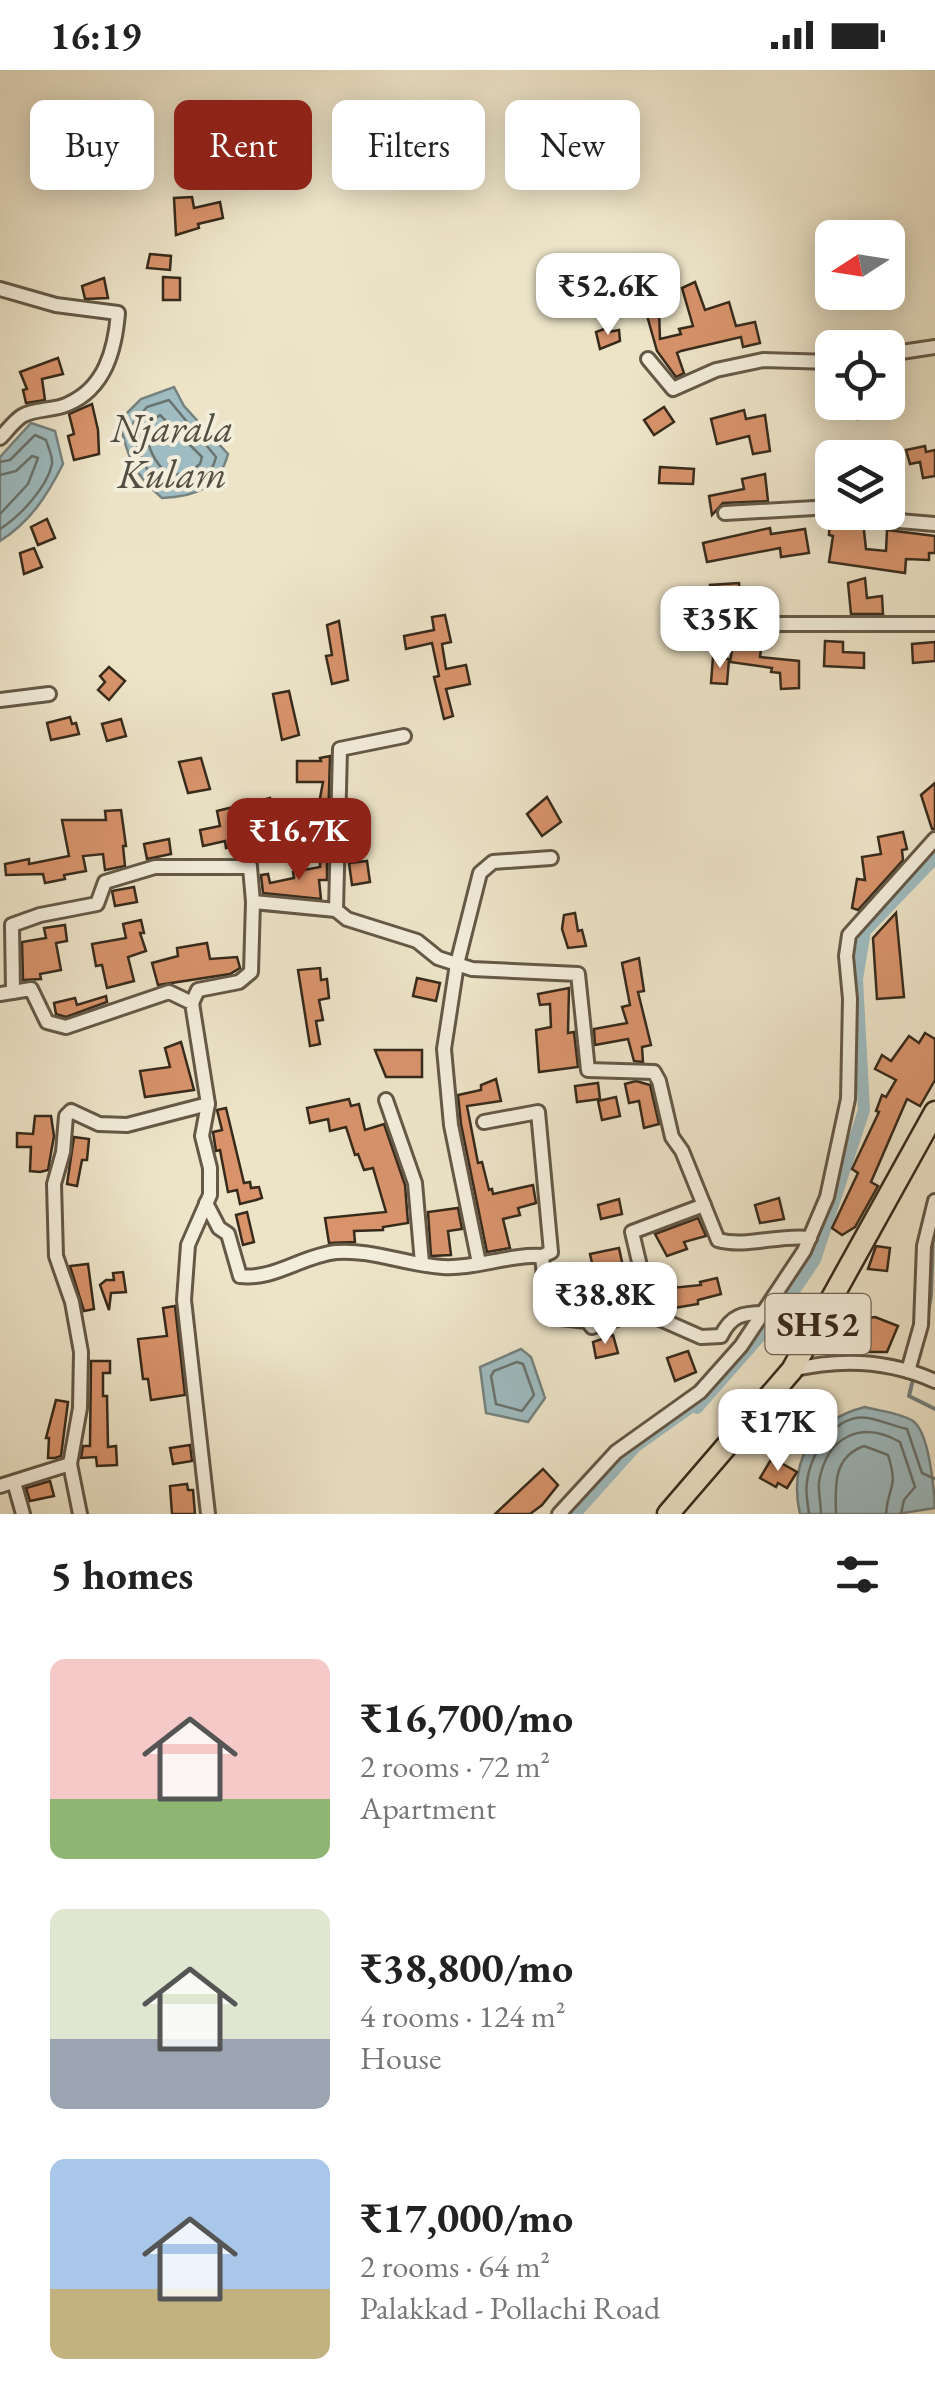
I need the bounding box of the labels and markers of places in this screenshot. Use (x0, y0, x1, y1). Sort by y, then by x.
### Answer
pin: ₹52.6K (527, 253, 689, 338)
pin: ₹35K (661, 586, 779, 671)
pin: ₹16.7K (218, 798, 380, 883)
pin: ₹38.8K (524, 1262, 686, 1347)
pin: ₹17K (719, 1389, 837, 1474)

